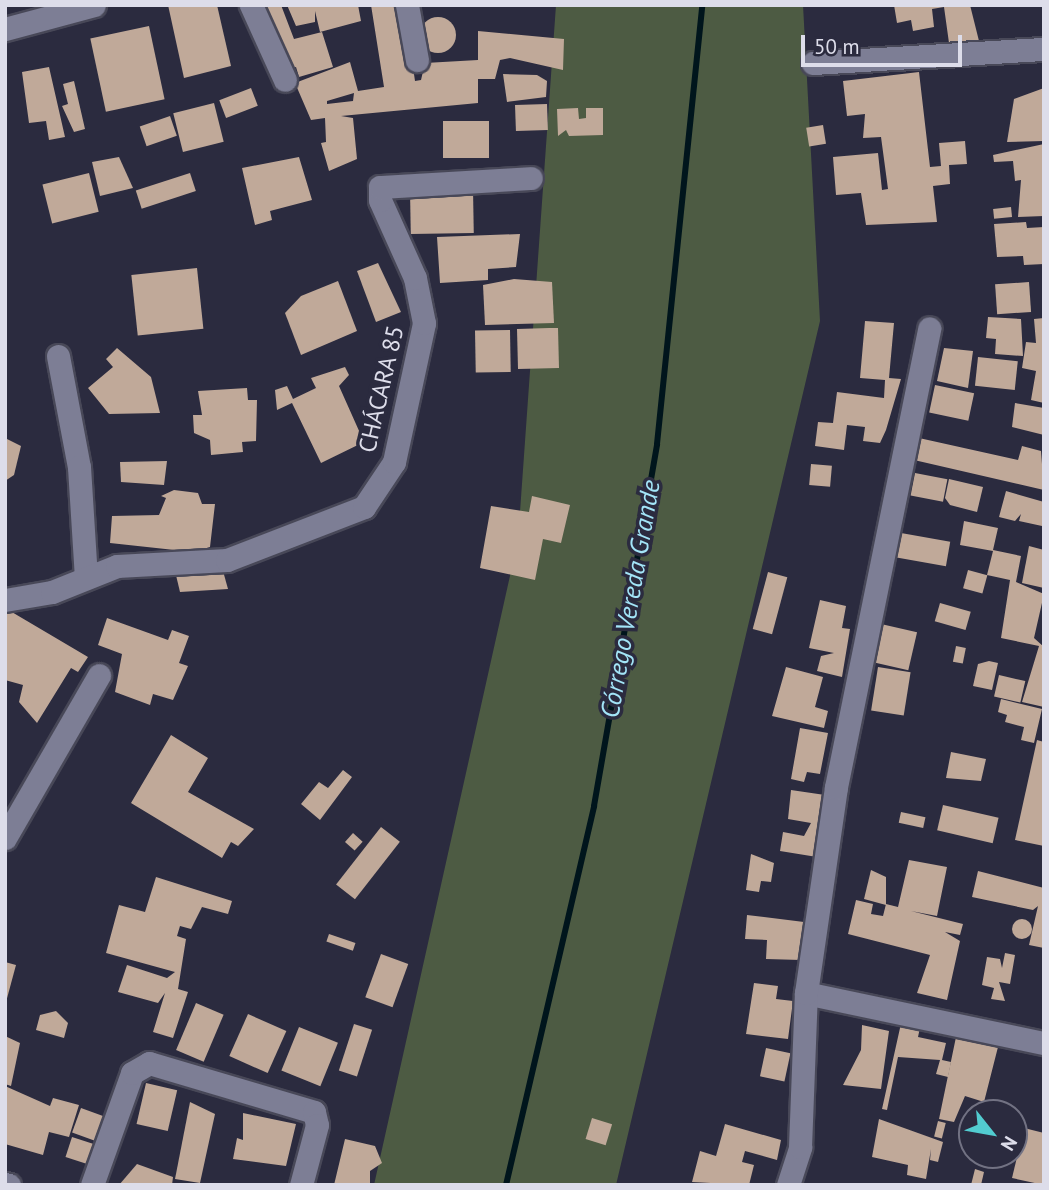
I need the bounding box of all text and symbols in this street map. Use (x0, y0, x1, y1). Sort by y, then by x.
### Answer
scale bar (804, 21, 965, 65)
text: 50 m (814, 33, 860, 60)
street label: CHÁCARA 85 (352, 322, 410, 456)
water label: Córrego Vereda Grande (594, 477, 666, 721)
north arrow (958, 1099, 1028, 1169)
text: N (996, 1132, 1023, 1155)

